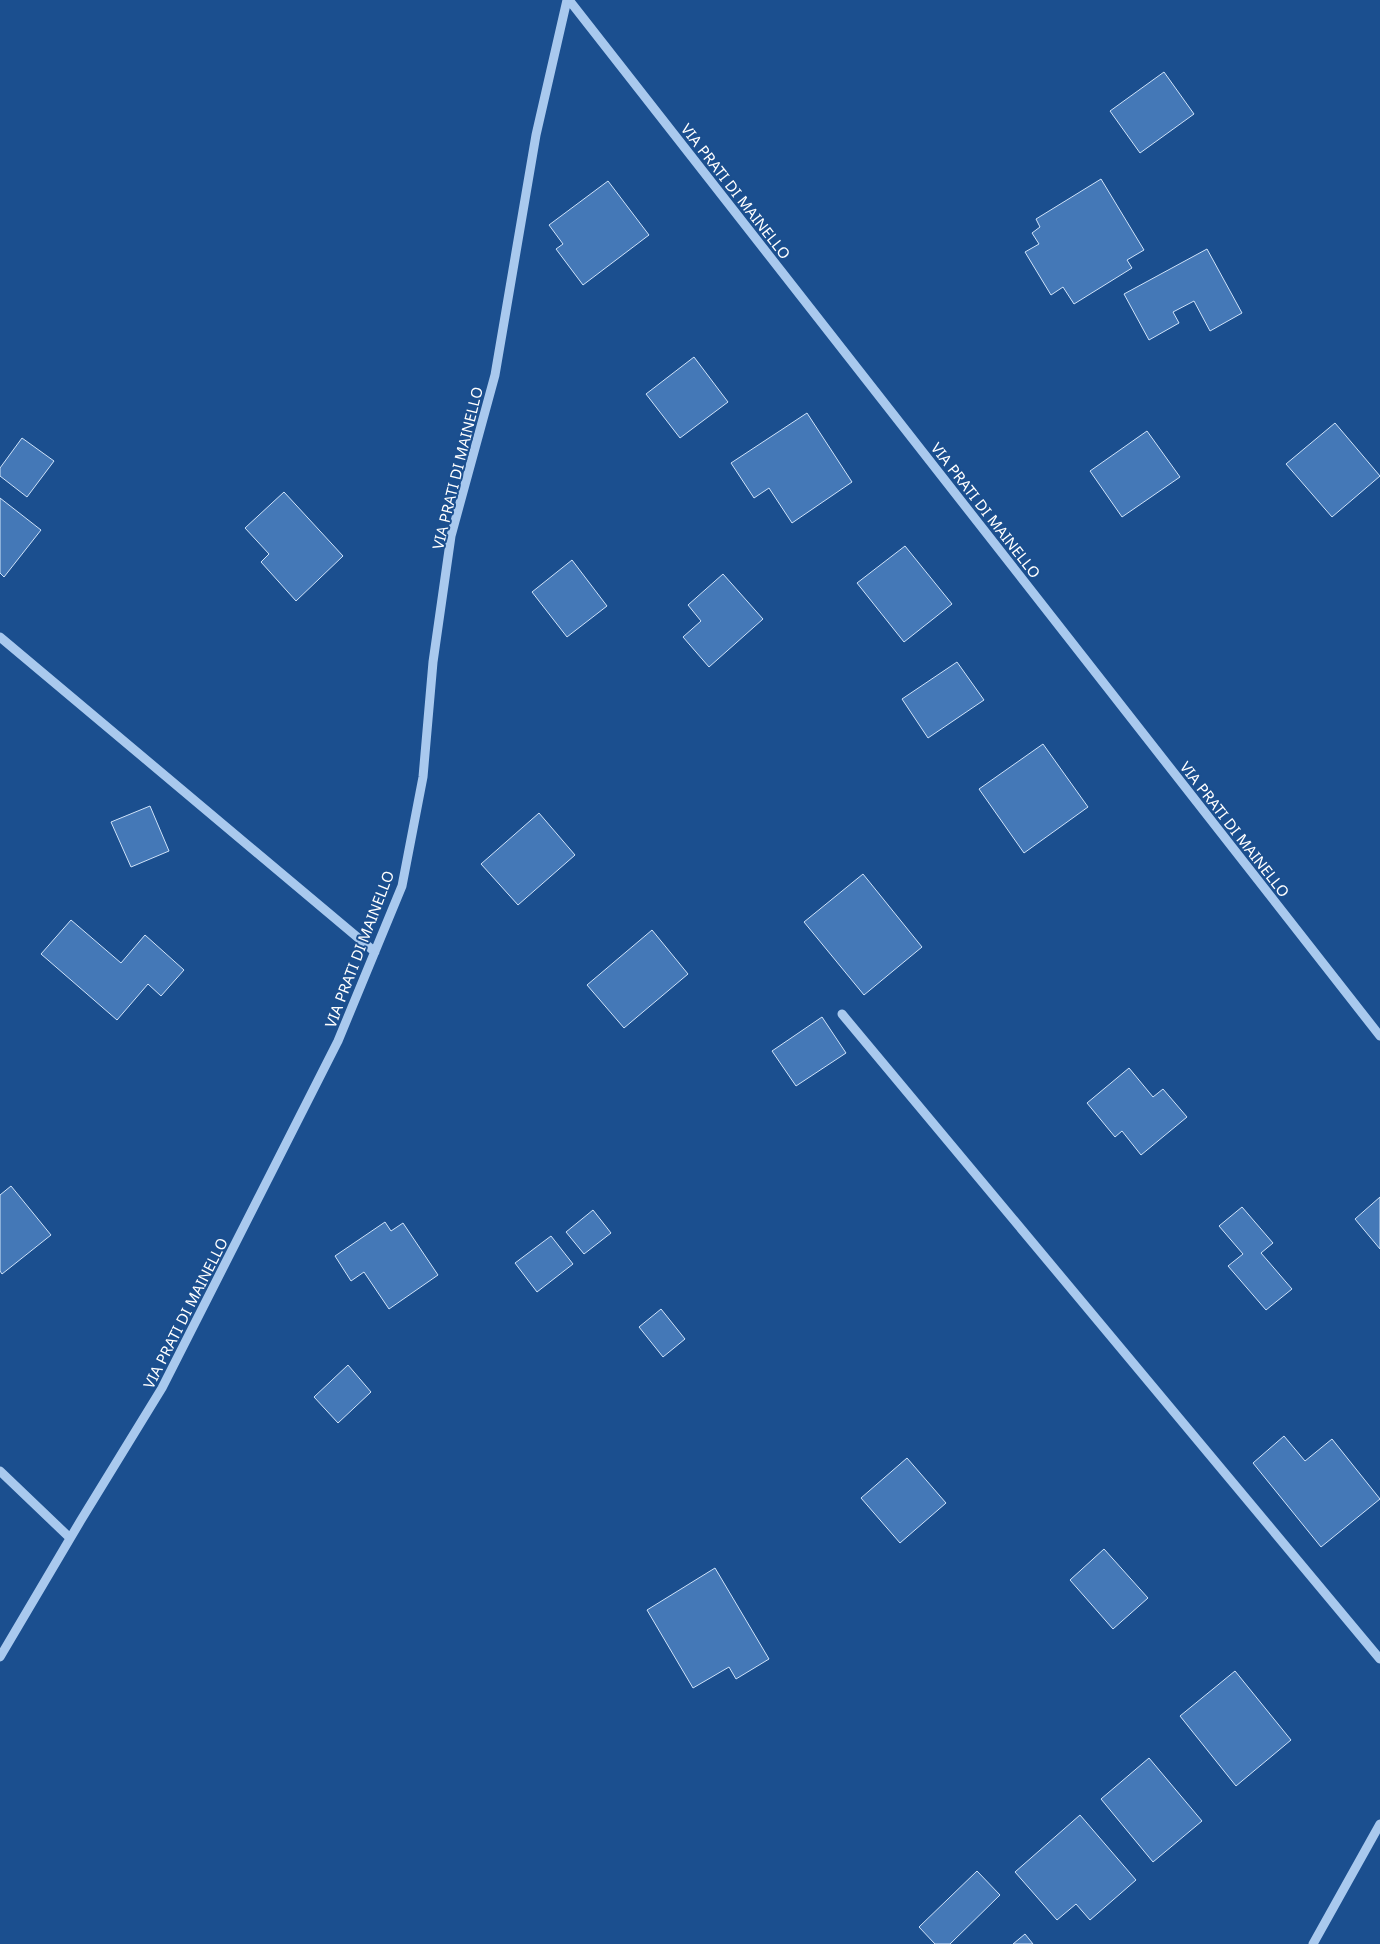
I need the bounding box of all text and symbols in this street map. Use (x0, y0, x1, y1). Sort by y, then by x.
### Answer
street label: VIA PRATI DI MAINELLO (677, 119, 795, 263)
street label: VIA PRATI DI MAINELLO (427, 385, 487, 551)
street label: VIA PRATI DI MAINELLO (927, 438, 1045, 582)
street label: VIA PRATI DI MAINELLO (1176, 757, 1294, 901)
street label: VIA PRATI DI MAINELLO (320, 867, 398, 1031)
street label: VIA PRATI DI MAINELLO (138, 1234, 232, 1392)

